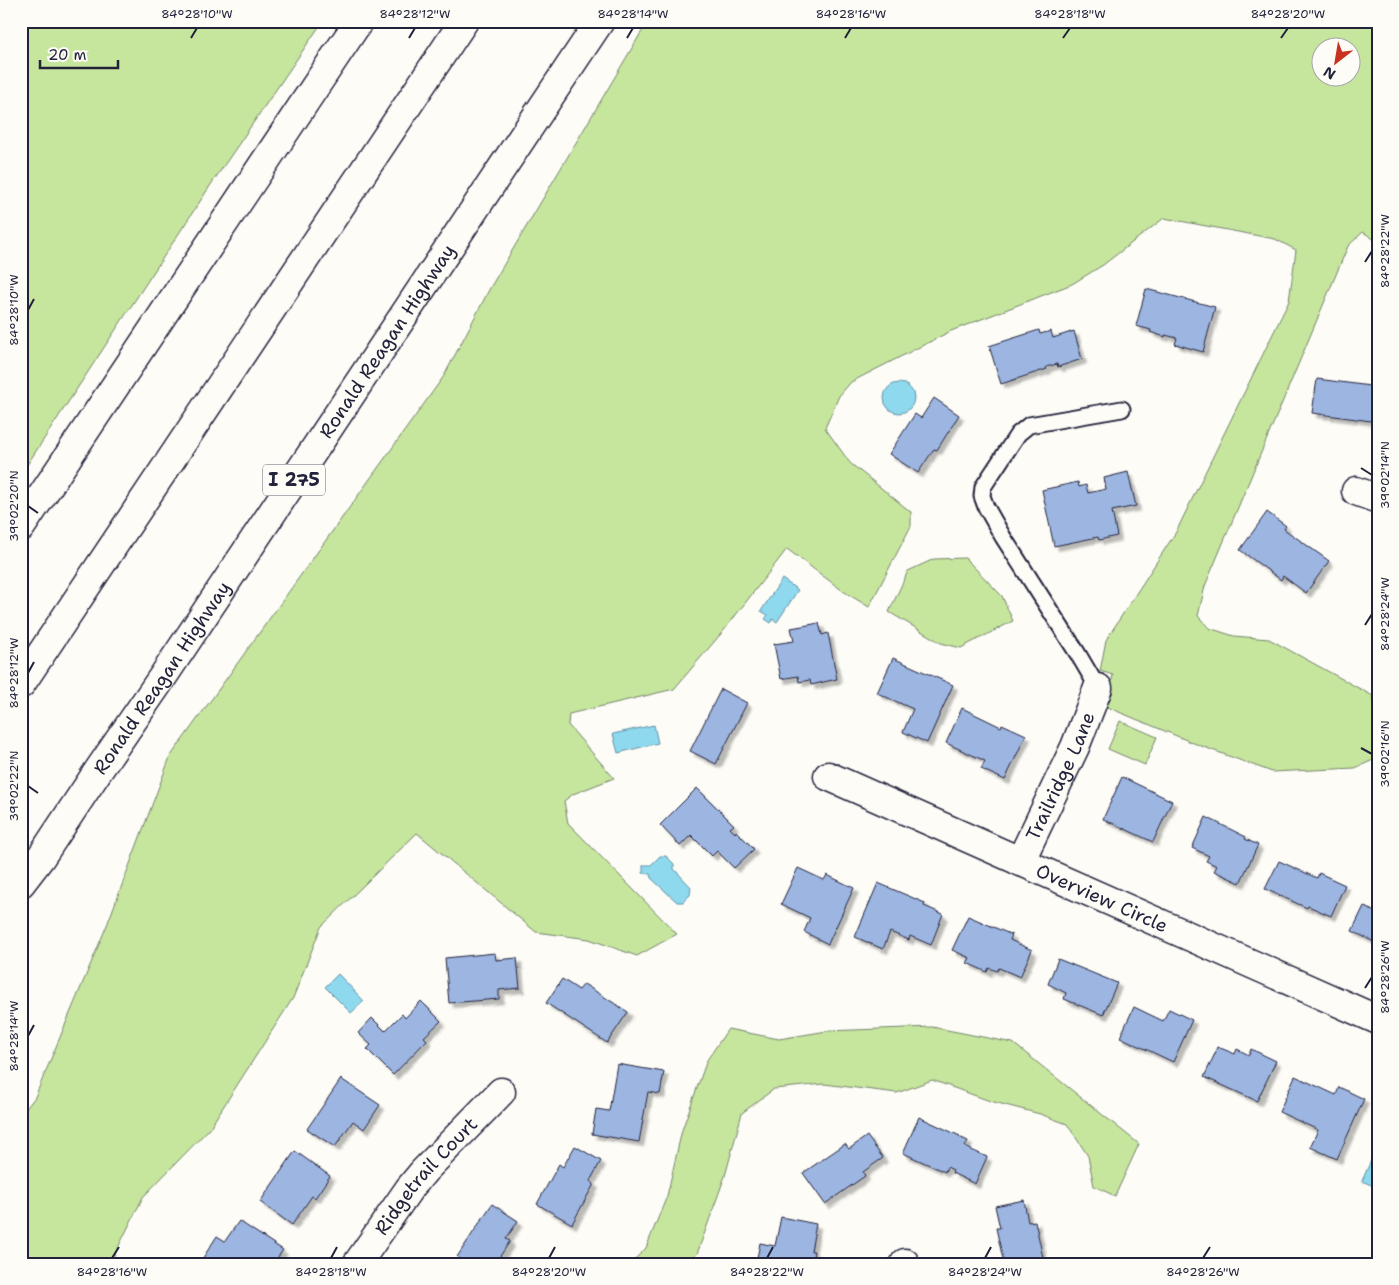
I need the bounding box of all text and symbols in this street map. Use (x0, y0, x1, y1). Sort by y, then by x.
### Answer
text: 84°28'10"W (161, 6, 233, 22)
text: 84°28'12"W (379, 6, 451, 22)
text: 84°28'14"W (597, 6, 669, 22)
text: 84°28'16"W (816, 6, 886, 22)
text: 84°28'18"W (1034, 6, 1106, 22)
text: 84°28'20"W (1251, 6, 1325, 22)
scale bar (40, 38, 118, 70)
north arrow (1312, 38, 1362, 88)
text: 20 m (48, 45, 87, 65)
text: N (1320, 63, 1339, 84)
text: 84°28'22"W (1377, 214, 1393, 288)
street label: Ronald Reagan Highway (313, 239, 460, 443)
text: 84°28'10"W (6, 274, 22, 346)
text: 39°02'14"N (1377, 441, 1393, 509)
road number: I 275 (263, 464, 325, 496)
text: 39°02'20"N (6, 470, 22, 542)
street label: Ronald Reagan Highway (87, 576, 236, 779)
text: 84°28'24"W (1377, 577, 1393, 651)
text: 84°28'12"W (6, 637, 22, 709)
street label: Trailridge Lane (1020, 708, 1100, 844)
text: 39°02'16"N (1377, 720, 1393, 788)
text: 39°02'22"N (6, 751, 22, 822)
street label: Overview Circle (1032, 857, 1172, 938)
text: 84°28'26"W (1377, 940, 1393, 1014)
text: 84°28'14"W (6, 1000, 22, 1072)
street label: Ridgetrail Court (369, 1111, 483, 1240)
text: 84°28'16"W (77, 1264, 147, 1280)
text: 84°28'18"W (295, 1264, 367, 1280)
text: 84°28'20"W (512, 1264, 586, 1280)
text: 84°28'22"W (730, 1264, 804, 1280)
text: 84°28'24"W (948, 1264, 1022, 1280)
text: 84°28'26"W (1166, 1264, 1240, 1280)

